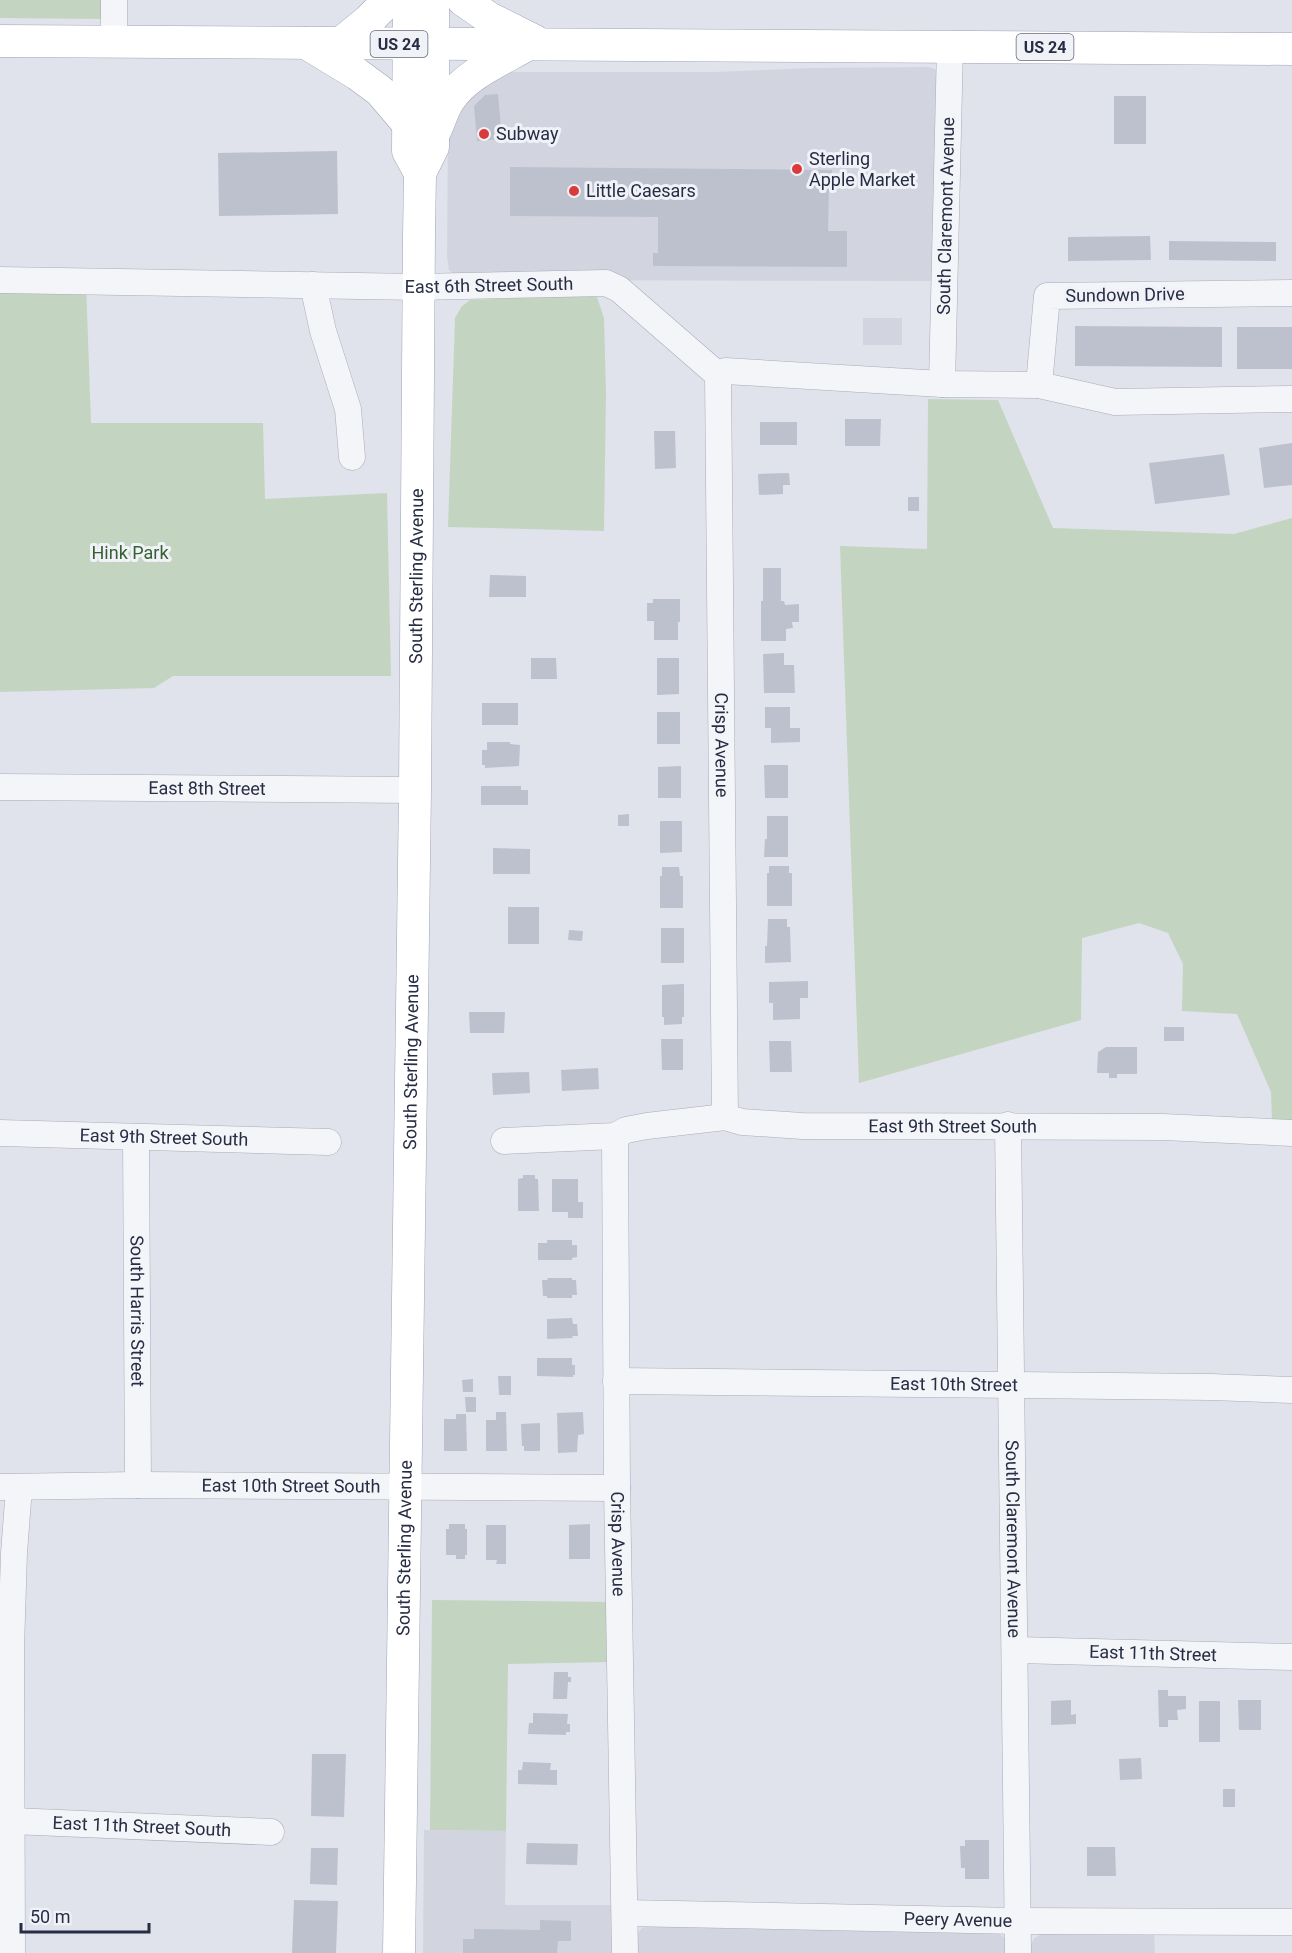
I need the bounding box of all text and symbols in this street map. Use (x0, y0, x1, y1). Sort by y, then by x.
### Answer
road number: US 24 (370, 31, 428, 57)
road number: US 24 (1016, 34, 1074, 60)
street label: South Claremont Avenue (933, 117, 958, 315)
place label: Subway (496, 123, 559, 144)
marker: Subway (477, 127, 491, 141)
place label: Sterling Apple Market (809, 148, 915, 190)
marker: Sterling Apple Market (790, 162, 804, 176)
place label: Little Caesars (586, 180, 696, 201)
marker: Little Caesars (567, 184, 581, 198)
street label: East 6th Street South (404, 273, 574, 297)
street label: Sundown Drive (1065, 283, 1185, 306)
street label: South Sterling Avenue (405, 488, 427, 664)
park label: Hink Park (91, 542, 169, 563)
street label: Crisp Avenue (711, 692, 733, 798)
street label: East 8th Street (148, 777, 266, 799)
street label: South Sterling Avenue (399, 974, 422, 1150)
street label: East 9th Street South (868, 1115, 1037, 1137)
street label: East 9th Street South (79, 1124, 249, 1150)
street label: South Harris Street (127, 1235, 148, 1387)
street label: East 10th Street (890, 1373, 1018, 1395)
street label: South Claremont Avenue (1002, 1440, 1025, 1638)
street label: South Sterling Avenue (392, 1460, 416, 1636)
street label: East 10th Street South (201, 1474, 380, 1497)
street label: Crisp Avenue (607, 1491, 630, 1597)
street label: East 11th Street (1089, 1641, 1217, 1665)
street label: East 11th Street South (52, 1812, 232, 1840)
scale bar (21, 1896, 148, 1934)
text: 50 m (30, 1906, 70, 1927)
street label: Peery Avenue (903, 1908, 1012, 1931)

